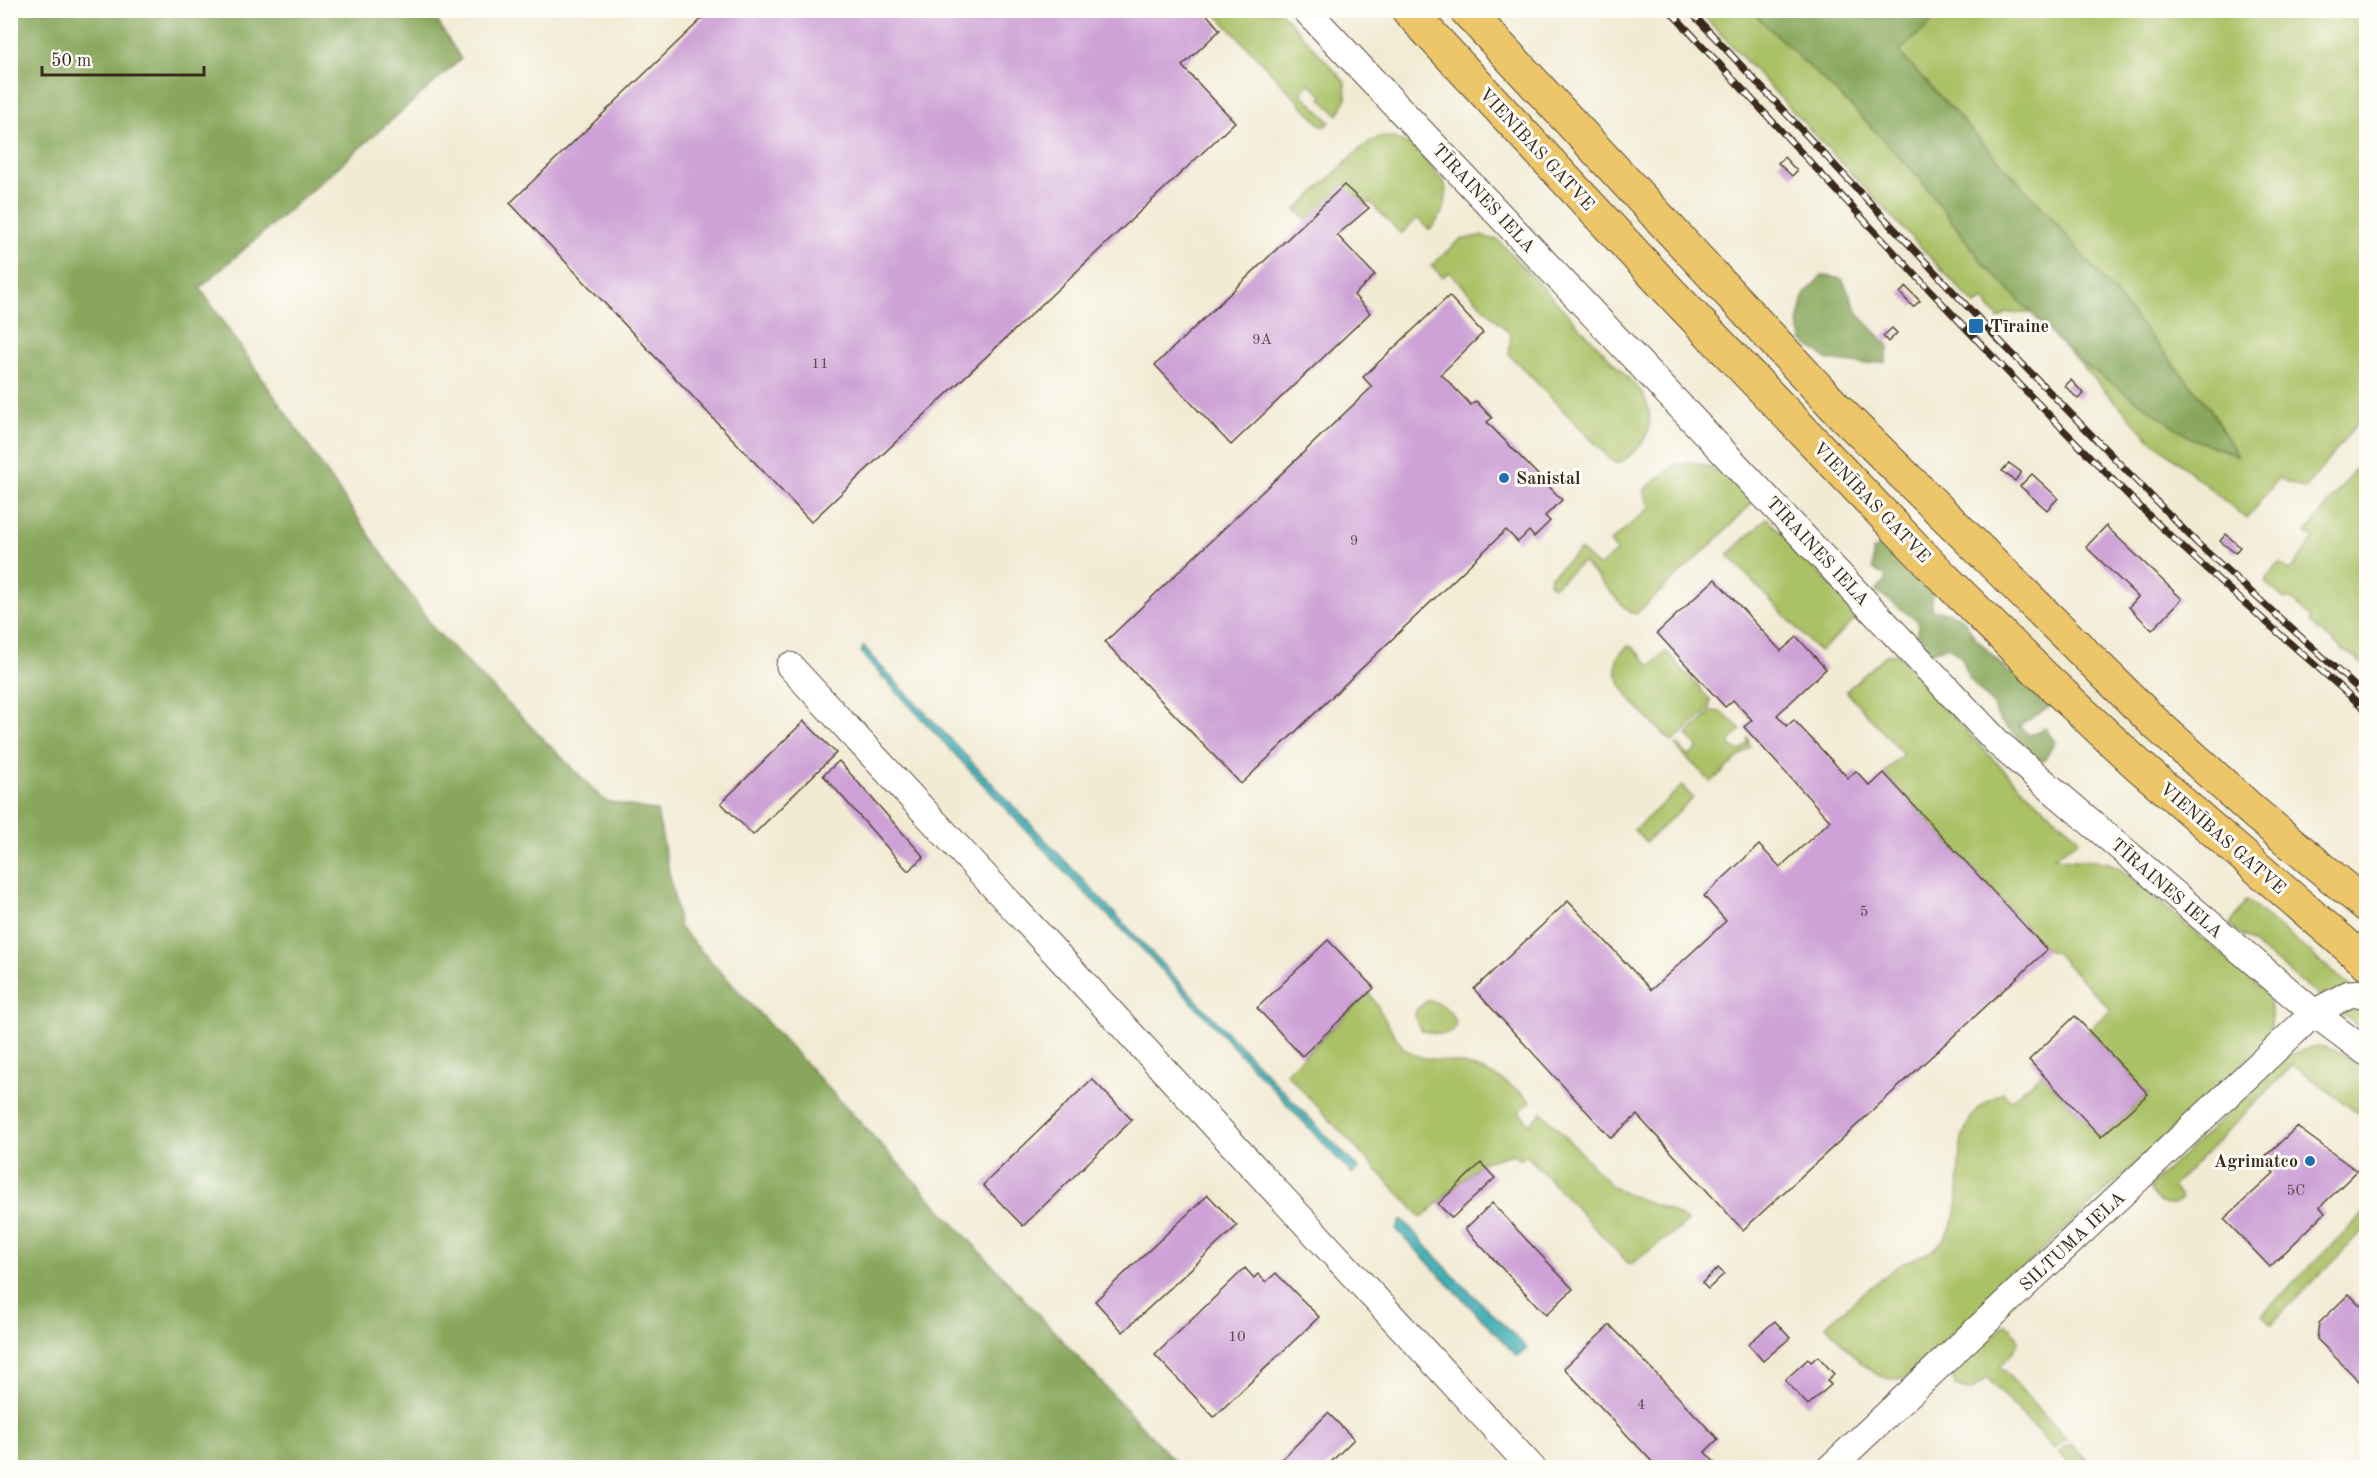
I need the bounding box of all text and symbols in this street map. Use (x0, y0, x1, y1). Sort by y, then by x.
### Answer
scale bar (42, 39, 204, 77)
text: 50 m (51, 52, 91, 70)
street label: VIENĪBAS GATVE (1475, 83, 1600, 214)
street label: TĪRAINES IELA (1428, 139, 1540, 257)
marker: Tīraine (1967, 317, 1985, 335)
place label: Tīraine (1990, 318, 2049, 336)
house number: 9A (1252, 333, 1273, 348)
house number: 11 (811, 357, 829, 372)
street label: VIENĪBAS GATVE (1809, 437, 1935, 566)
place label: Sanistal (1516, 470, 1581, 488)
marker: Sanistal (1497, 471, 1511, 485)
street label: TĪRAINES IELA (1762, 492, 1874, 610)
house number: 9 (1350, 534, 1358, 549)
street label: VIENĪBAS GATVE (2156, 777, 2290, 898)
street label: TĪRAINES IELA (2107, 833, 2228, 942)
house number: 5 (1860, 905, 1868, 920)
place label: Agrimatco (2214, 1153, 2298, 1171)
marker: Agrimatco (2303, 1154, 2317, 1168)
house number: 5C (2287, 1184, 2305, 1199)
street label: SILTUMA IELA (2017, 1188, 2129, 1295)
house number: 10 (1228, 1330, 1246, 1345)
house number: 4 (1637, 1398, 1645, 1413)

